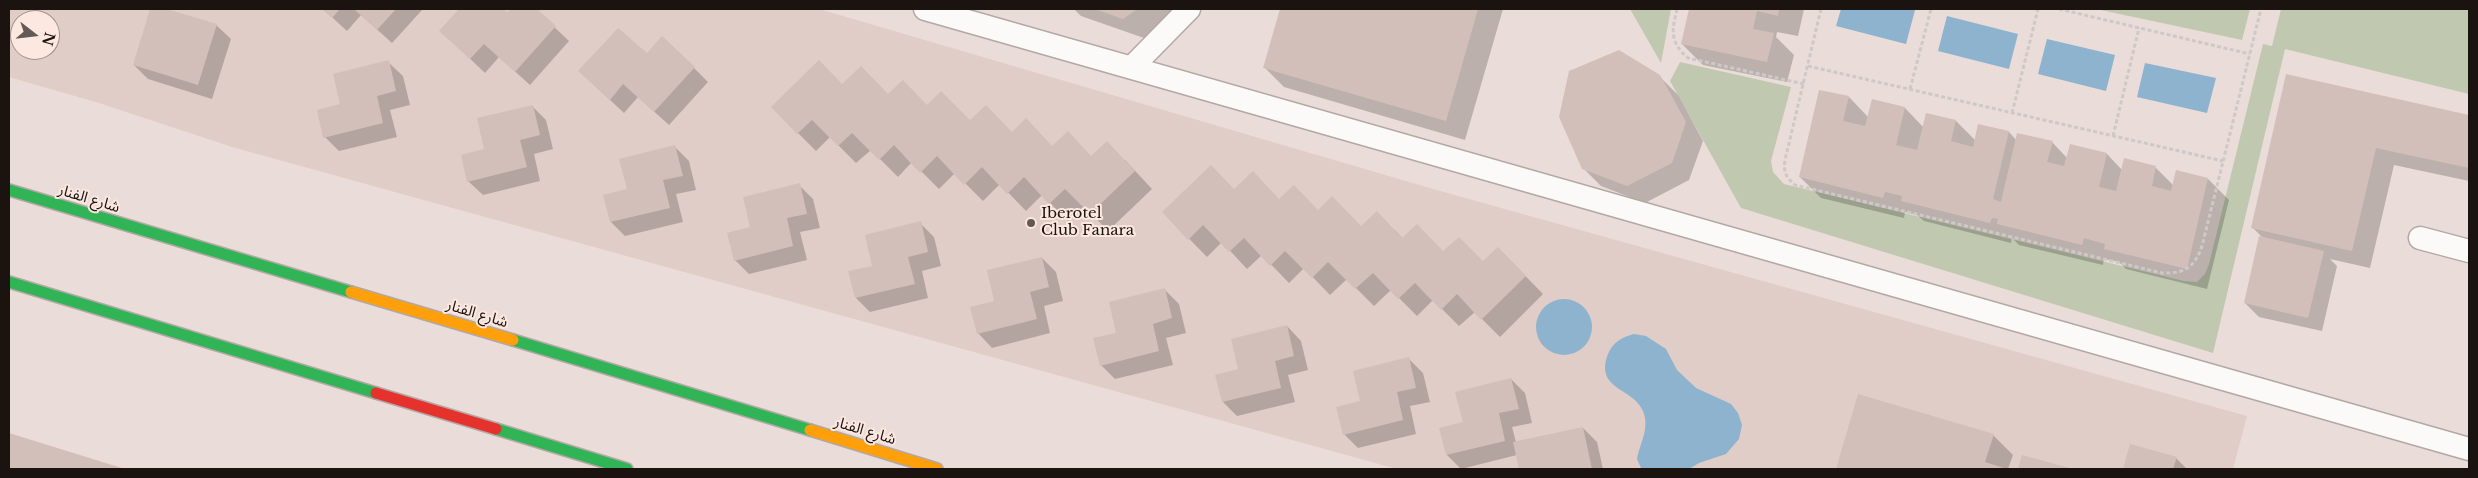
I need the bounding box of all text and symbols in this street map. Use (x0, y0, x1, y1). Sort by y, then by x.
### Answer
north arrow (10, 10, 60, 60)
text: N (38, 30, 59, 48)
street label: شارع الفنار (56, 181, 122, 217)
place label: Iberotel Club Fanara (1041, 205, 1134, 240)
marker: Iberotel Club Fanara (1025, 217, 1037, 229)
street label: شارع الفنار (444, 296, 510, 332)
street label: شارع الفنار (832, 413, 898, 449)

